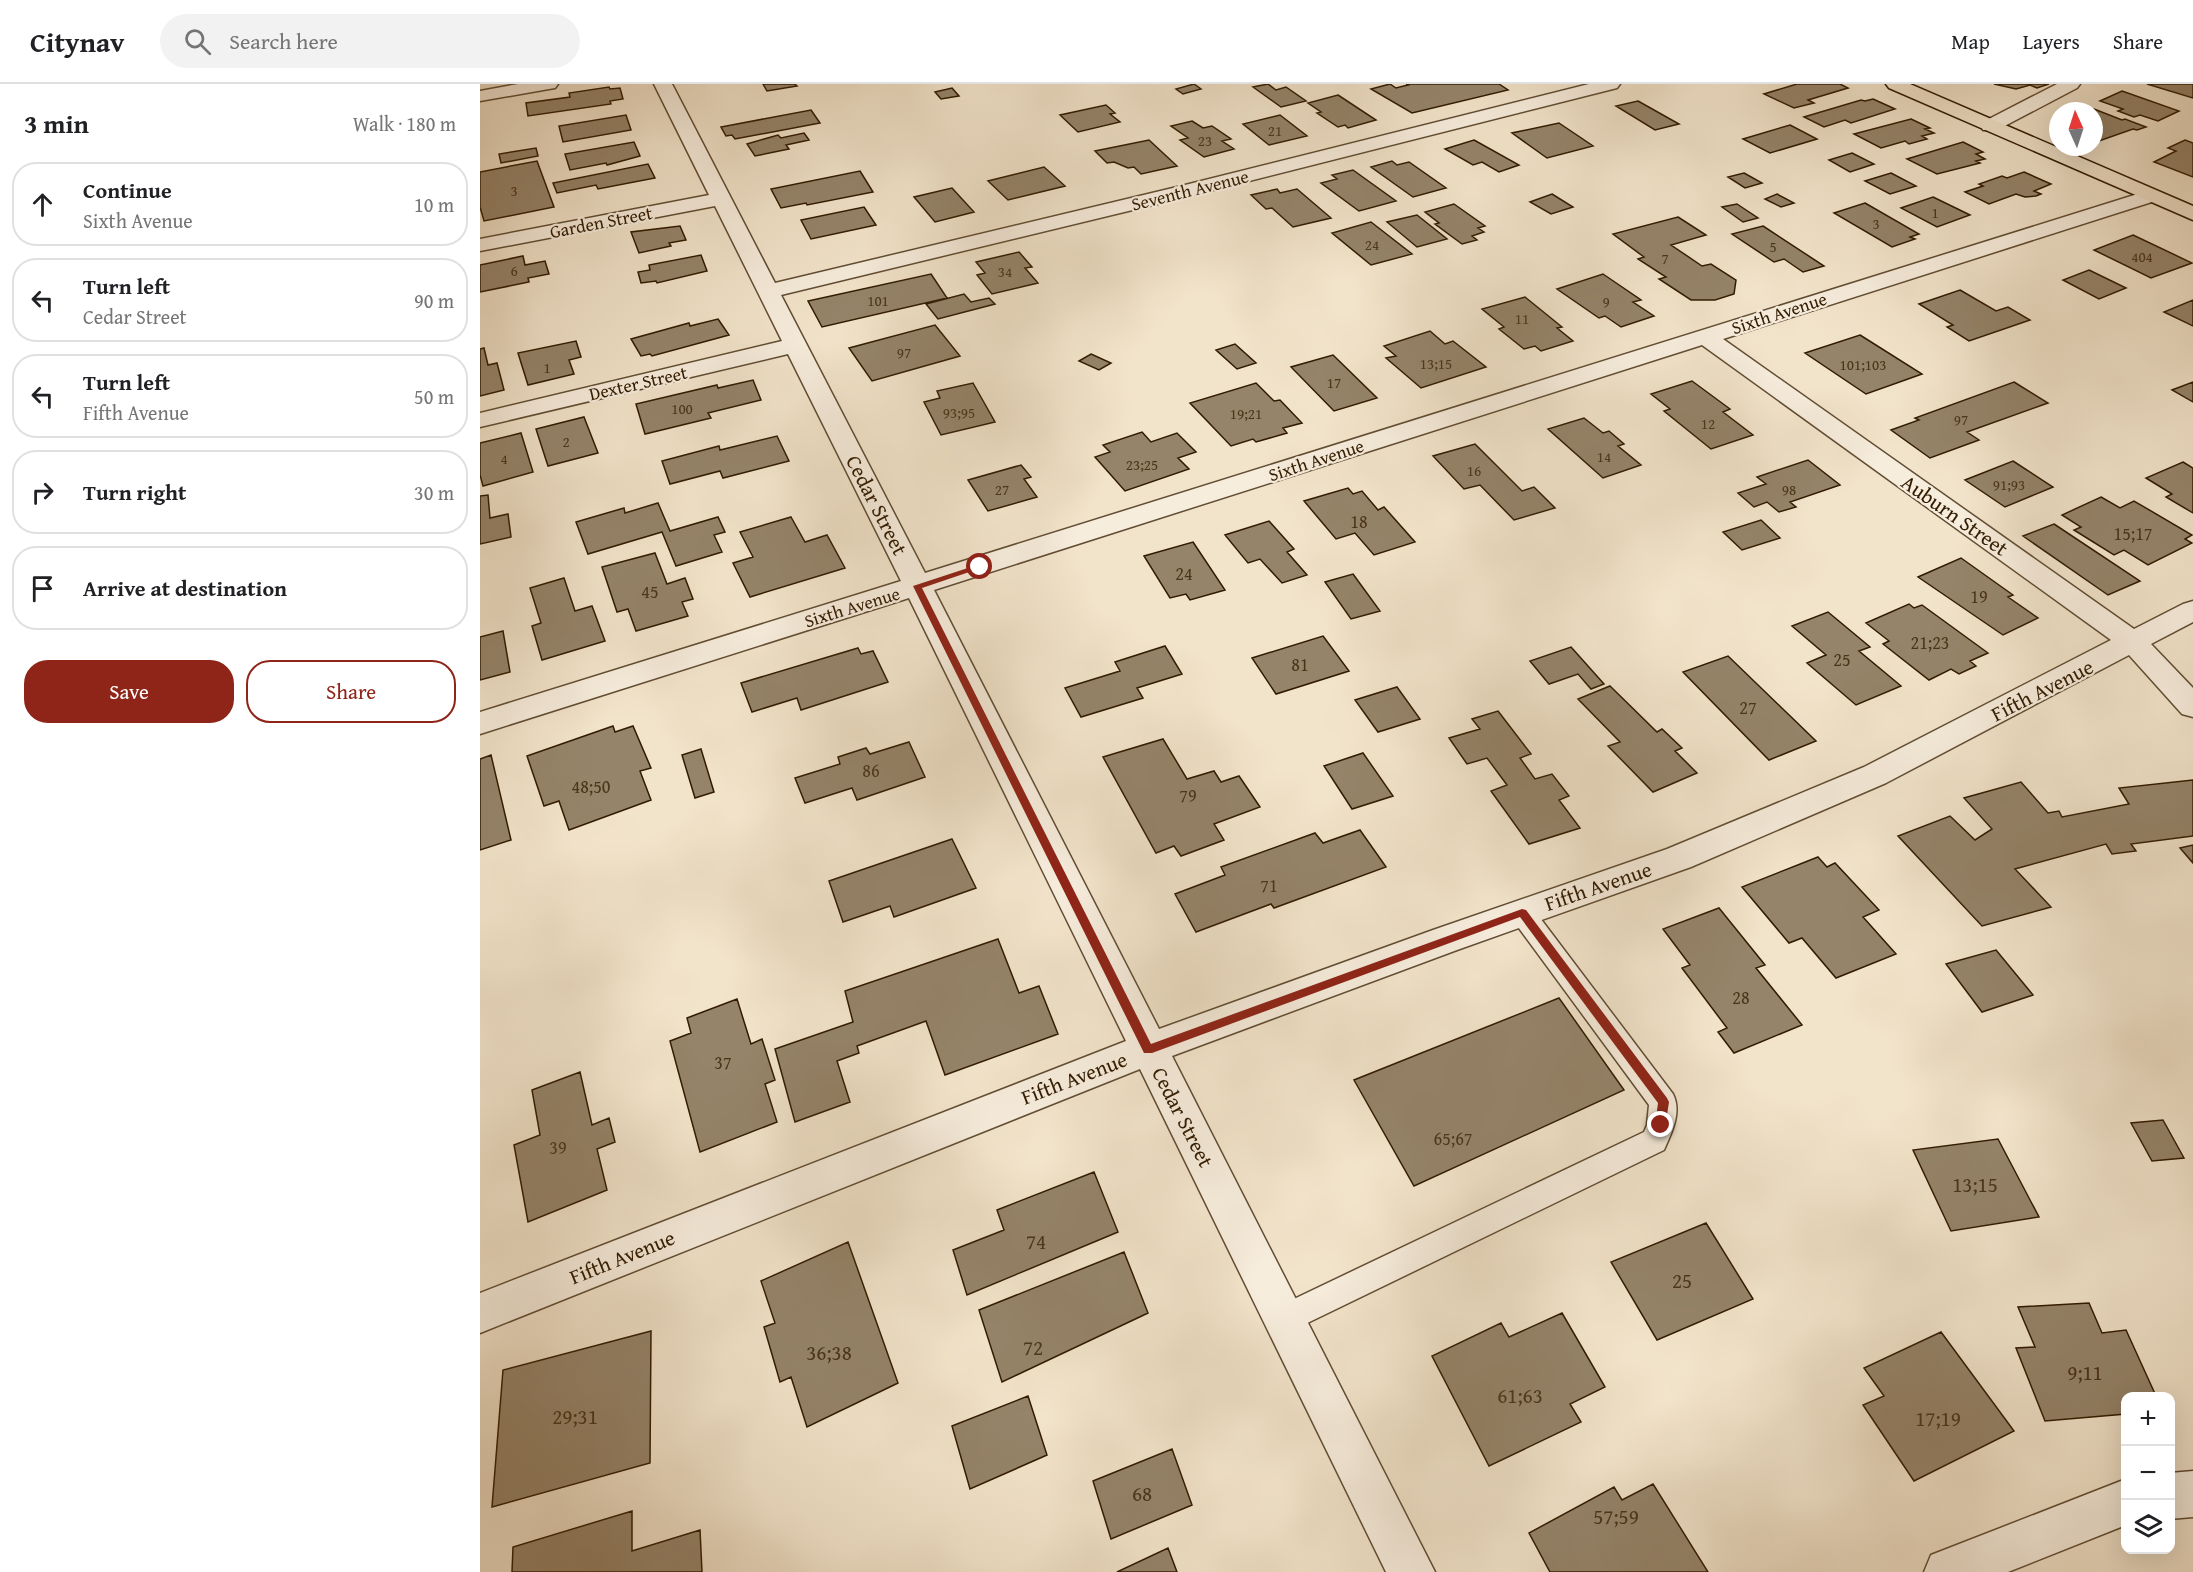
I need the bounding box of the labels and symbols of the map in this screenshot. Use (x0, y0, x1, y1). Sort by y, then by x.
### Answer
north arrow (2049, 102, 2103, 156)
house number: 21 (1268, 120, 1282, 141)
house number: 23 (1198, 130, 1212, 151)
street label: Seventh Avenue (1128, 162, 1252, 218)
house number: 3 (510, 180, 518, 201)
street label: Garden Street (547, 199, 655, 245)
house number: 1 (1931, 202, 1939, 223)
house number: 3 (1872, 213, 1880, 234)
house number: 24 (1365, 234, 1379, 255)
house number: 5 (1769, 236, 1777, 257)
house number: 404 (2131, 246, 2153, 267)
house number: 7 (1661, 248, 1669, 269)
house number: 6 (510, 260, 518, 281)
house number: 34 (998, 261, 1012, 282)
street label: Sixth Avenue (1728, 285, 1830, 341)
house number: 101 (867, 290, 889, 311)
house number: 9 (1602, 291, 1610, 312)
house number: 11 (1515, 308, 1529, 329)
house number: 97 (897, 342, 911, 363)
house number: 13;15 (1420, 353, 1452, 374)
house number: 101;103 (1840, 354, 1886, 375)
house number: 1 (543, 357, 551, 378)
street label: Dexter Street (586, 358, 690, 407)
house number: 17 (1327, 372, 1341, 393)
house number: 100 (671, 398, 693, 419)
house number: 93;95 (943, 402, 975, 423)
house number: 19;21 (1230, 403, 1262, 424)
house number: 97 (1954, 409, 1968, 430)
house number: 12 (1701, 413, 1715, 434)
house number: 2 (562, 431, 570, 452)
street label: Sixth Avenue (1265, 432, 1367, 488)
house number: 14 (1597, 446, 1611, 467)
house number: 4 (500, 448, 508, 469)
street label: Cedar Street (838, 449, 916, 561)
house number: 23;25 (1126, 454, 1158, 475)
house number: 16 (1467, 460, 1481, 481)
street label: Auburn Street (1895, 467, 2015, 564)
house number: 91;93 (1993, 474, 2025, 495)
house number: 27 (995, 479, 1009, 500)
house number: 98 (1782, 479, 1796, 500)
house number: 18 (1350, 508, 1368, 535)
house number: 15;17 (2113, 520, 2153, 547)
route start (966, 553, 992, 579)
house number: 24 (1175, 560, 1193, 587)
house number: 45 (641, 578, 659, 605)
street label: Sixth Avenue (801, 580, 903, 634)
house number: 19 (1970, 583, 1988, 610)
house number: 21;23 (1910, 629, 1950, 656)
house number: 25 (1833, 646, 1851, 673)
house number: 81 (1291, 651, 1309, 678)
street label: Fifth Avenue (1985, 651, 2099, 729)
house number: 27 (1739, 694, 1757, 721)
house number: 86 (862, 757, 880, 784)
house number: 48;50 (571, 773, 611, 800)
house number: 79 (1179, 782, 1197, 809)
street label: Fifth Avenue (1540, 853, 1656, 919)
house number: 71 (1260, 872, 1278, 899)
house number: 28 (1732, 984, 1750, 1011)
street label: Fifth Avenue (1017, 1044, 1132, 1112)
house number: 37 (714, 1049, 732, 1076)
street label: Cedar Street (1144, 1061, 1222, 1173)
route end (1647, 1111, 1673, 1137)
house number: 65;67 (1433, 1125, 1473, 1152)
house number: 39 (549, 1134, 567, 1161)
house number: 13;15 (1952, 1169, 1998, 1200)
street label: Fifth Avenue (565, 1222, 680, 1292)
house number: 74 (1026, 1226, 1046, 1257)
house number: 25 (1672, 1265, 1692, 1296)
house number: 72 (1023, 1332, 1043, 1363)
house number: 36;38 (806, 1337, 852, 1368)
house number: 9;11 (2067, 1357, 2103, 1388)
house number: 61;63 (1497, 1380, 1543, 1411)
house number: 29;31 (552, 1401, 598, 1432)
house number: 17;19 (1915, 1403, 1961, 1434)
house number: 68 (1132, 1478, 1152, 1509)
house number: 57;59 (1593, 1501, 1639, 1532)

